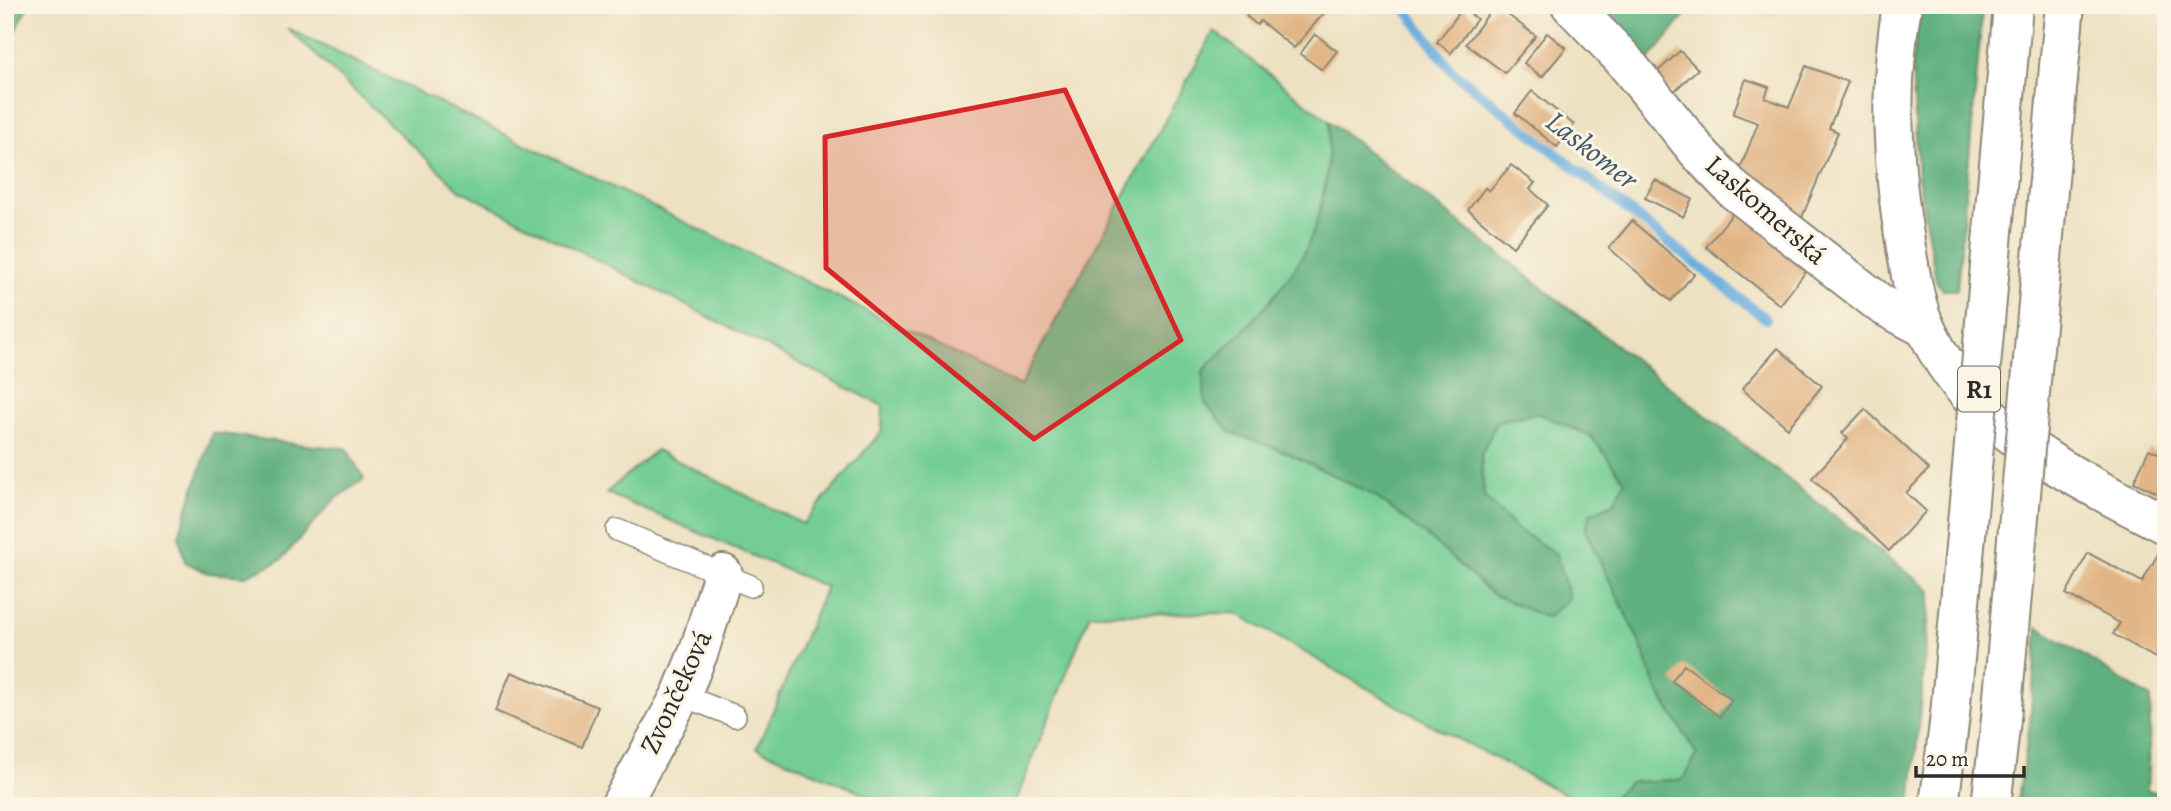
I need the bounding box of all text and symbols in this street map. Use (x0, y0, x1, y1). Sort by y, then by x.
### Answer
water label: Laskomer (1538, 101, 1648, 200)
street label: Laskomerská (1697, 146, 1835, 274)
road number: R1 (1958, 366, 2000, 412)
street label: Zvončeková (631, 624, 721, 760)
scale bar (1916, 734, 2024, 778)
text: 20 m (1926, 745, 1969, 773)

